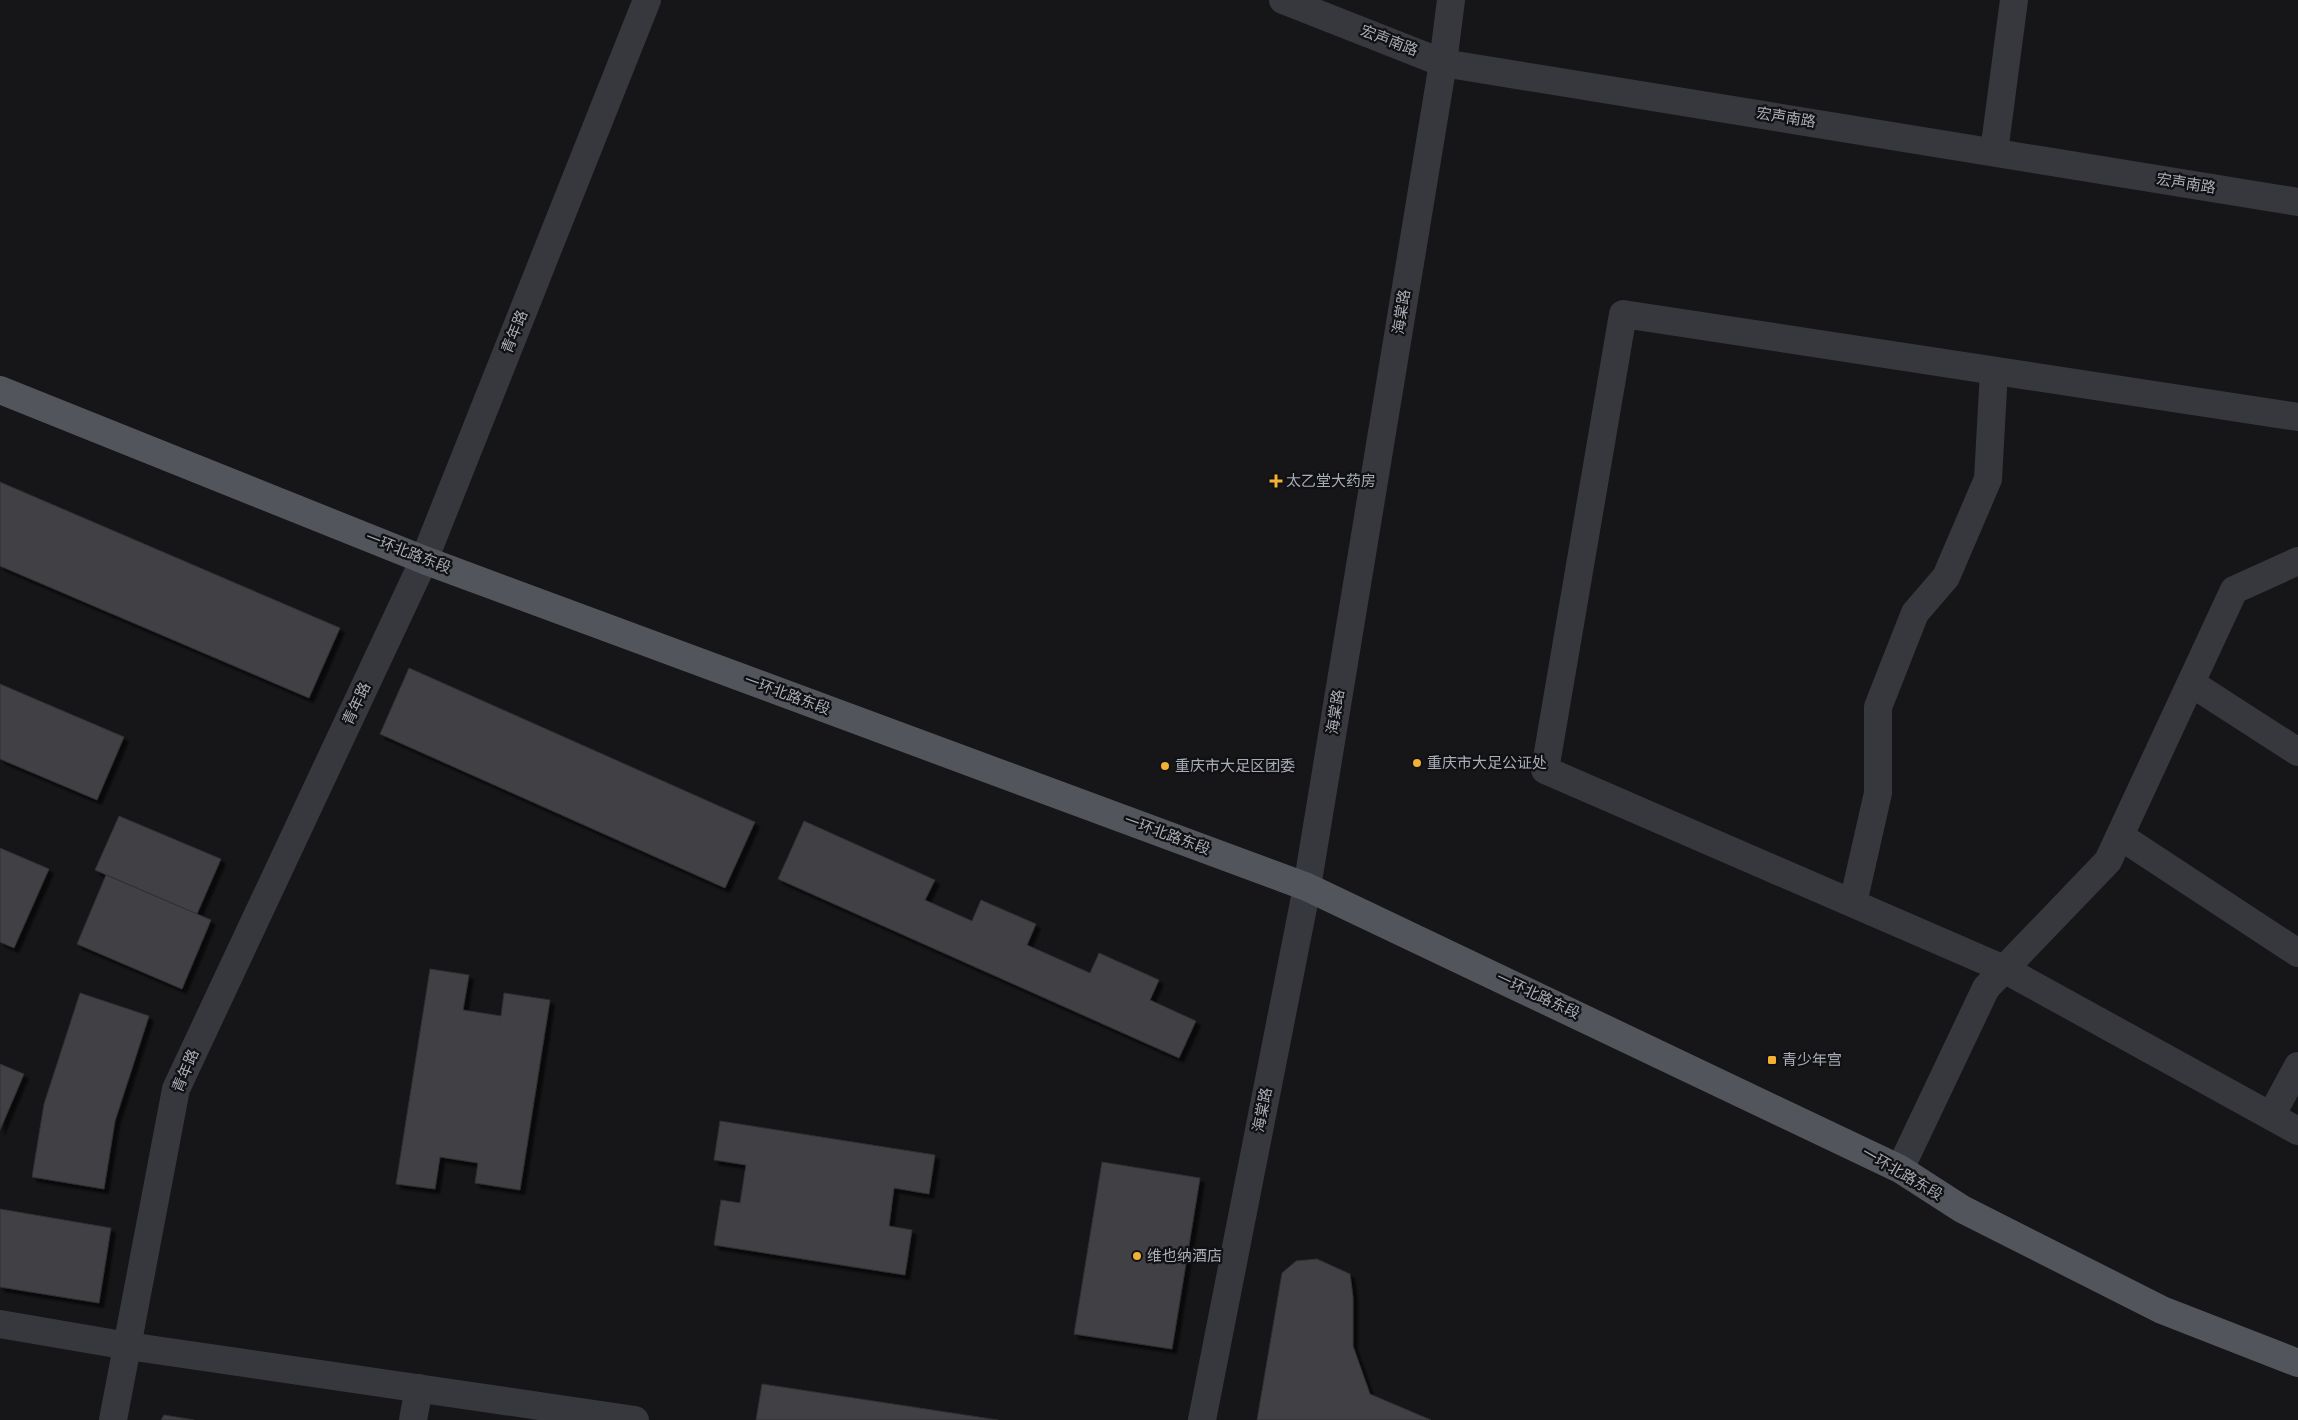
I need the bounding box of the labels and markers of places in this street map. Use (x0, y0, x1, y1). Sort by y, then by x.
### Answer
place label: 太乙堂大药房 (1286, 471, 1376, 492)
marker: 太乙堂大药房 (1270, 475, 1282, 487)
place label: 重庆市大足公证处 (1427, 753, 1547, 774)
place label: 重庆市大足区团委 (1175, 756, 1295, 777)
marker: 重庆市大足公证处 (1411, 757, 1423, 769)
marker: 重庆市大足区团委 (1159, 760, 1171, 772)
place label: 青少年宫 (1782, 1050, 1842, 1071)
marker: 青少年宫 (1766, 1054, 1778, 1066)
place label: 维也纳酒店 (1147, 1246, 1222, 1267)
marker: 维也纳酒店 (1131, 1250, 1143, 1262)

